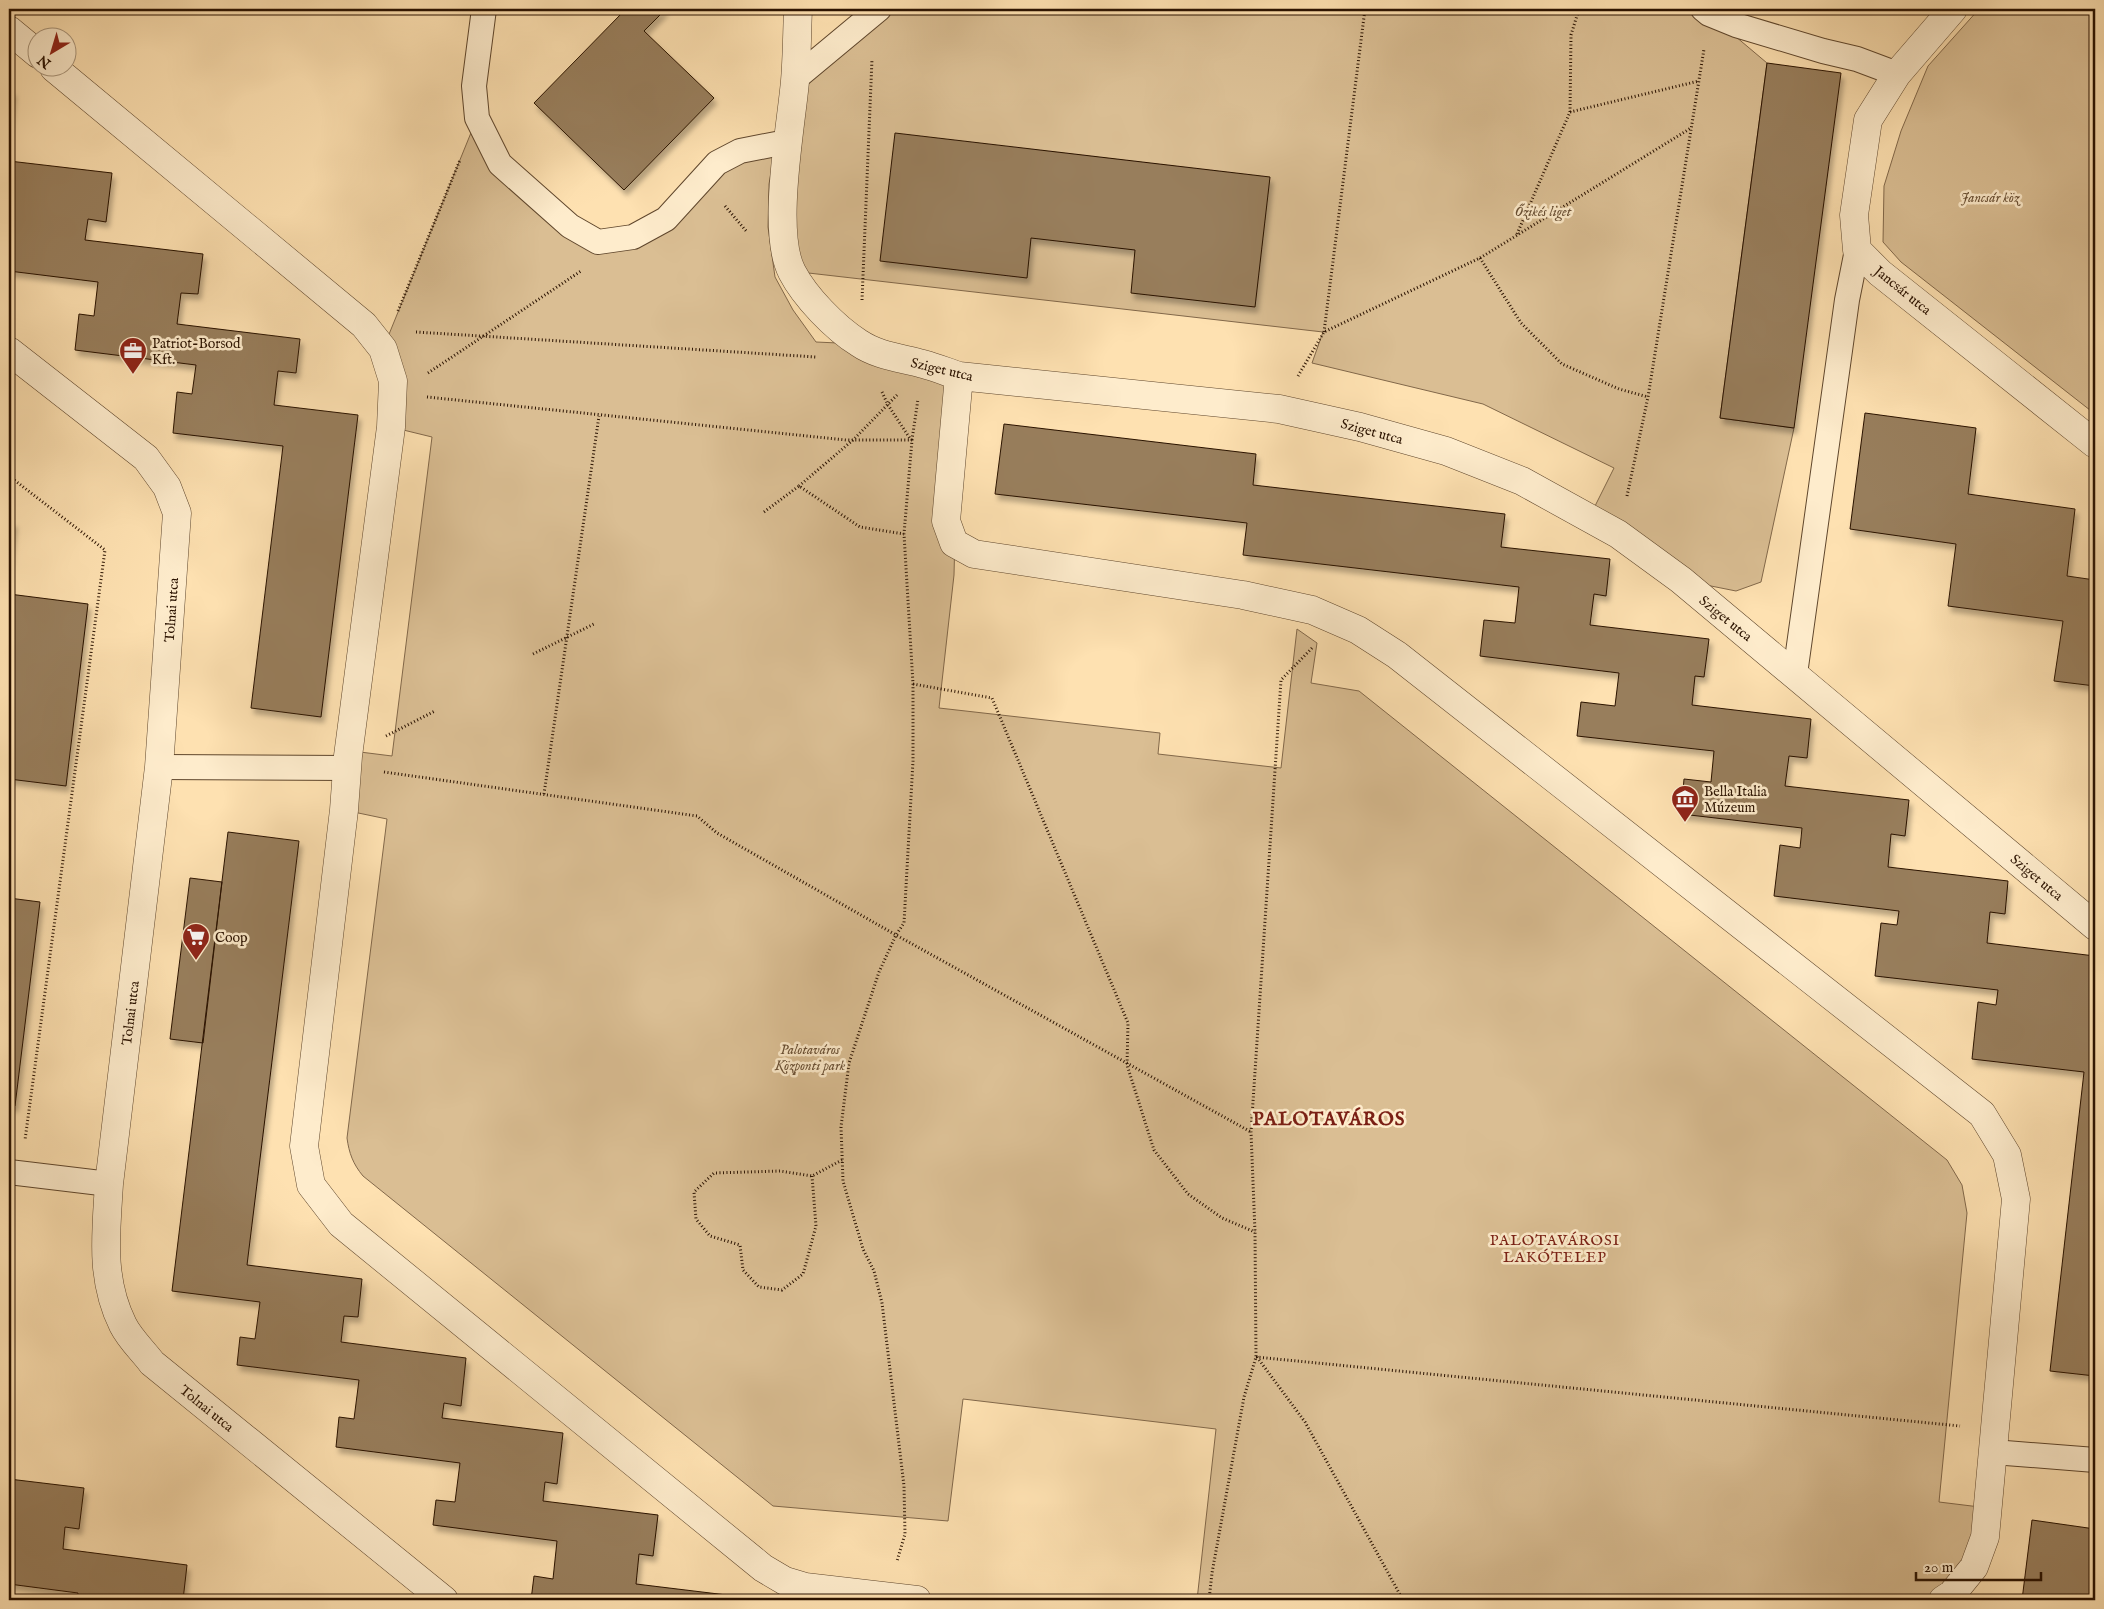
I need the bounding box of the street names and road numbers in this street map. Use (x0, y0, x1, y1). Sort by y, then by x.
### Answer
street label: Jancsár utca (1869, 261, 1935, 320)
street label: Sziget utca (909, 354, 976, 386)
street label: Sziget utca (1339, 415, 1406, 449)
street label: Tolnai utca (161, 576, 183, 643)
street label: Sziget utca (1695, 592, 1756, 646)
street label: Sziget utca (2006, 850, 2067, 906)
street label: Tolnai utca (118, 979, 144, 1046)
street label: Tolnai utca (176, 1381, 238, 1437)

